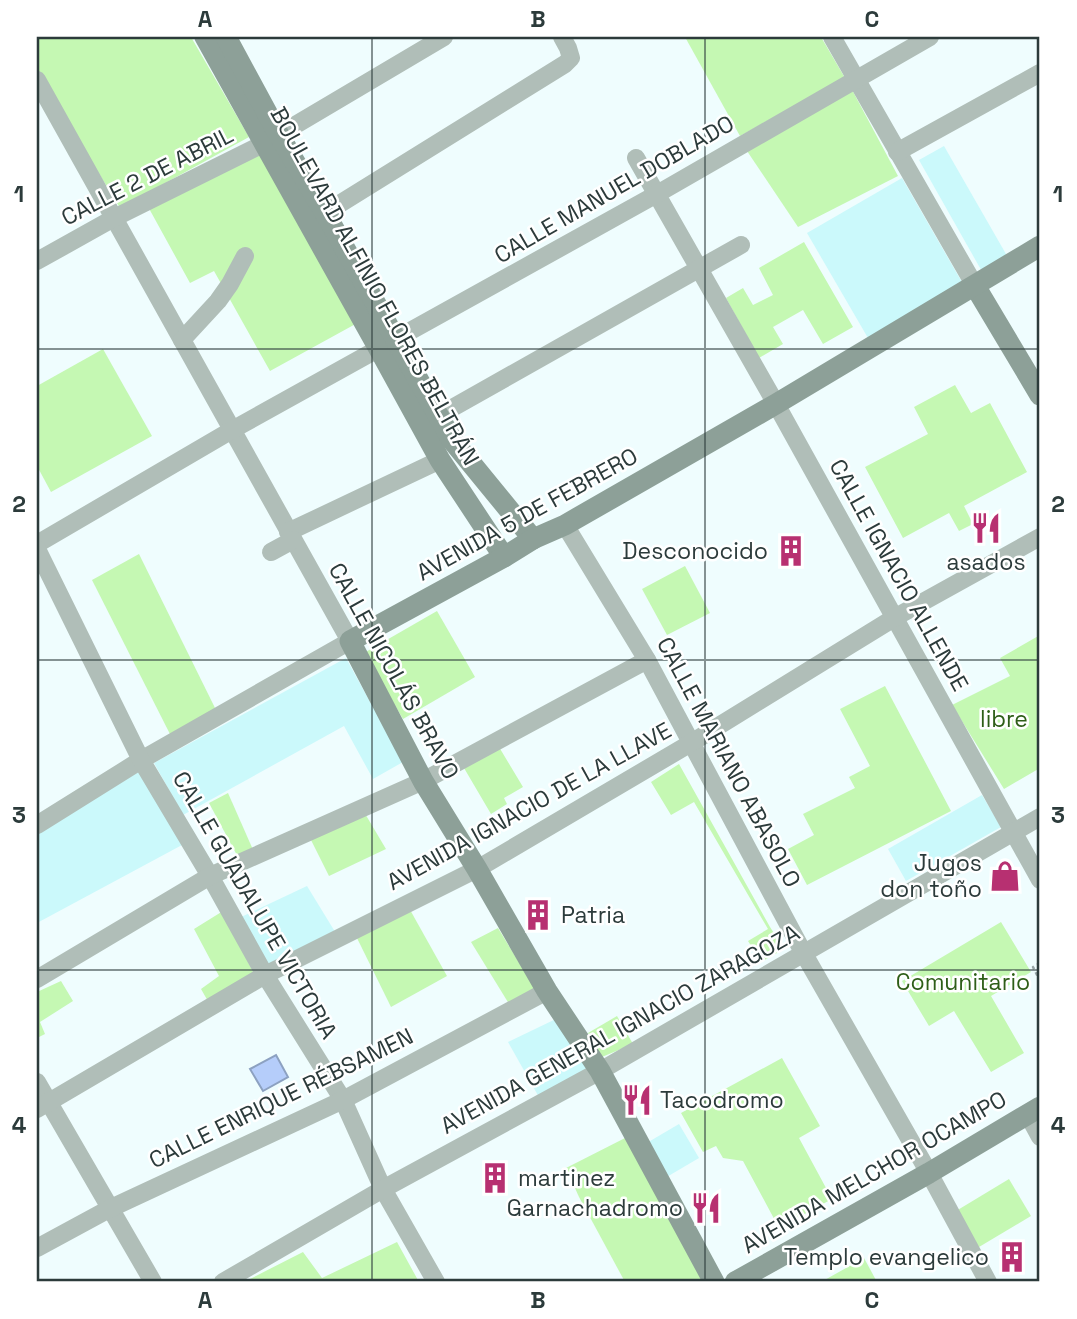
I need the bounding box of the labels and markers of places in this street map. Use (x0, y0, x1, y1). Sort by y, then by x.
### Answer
restaurant icon: asados (969, 511, 1003, 545)
building icon: Desconocido (774, 534, 808, 568)
place label: Desconocido (622, 536, 768, 566)
place label: asados (946, 547, 1026, 577)
place label: Jugos don toño (880, 848, 982, 904)
shop icon: Jugos don toño (988, 859, 1022, 893)
building icon: Patria (521, 898, 555, 932)
place label: Patria (561, 900, 625, 930)
restaurant icon: Tacodromo (620, 1083, 654, 1117)
place label: Tacodromo (660, 1085, 784, 1115)
building icon: martinez (478, 1161, 512, 1195)
place label: martinez (518, 1163, 615, 1193)
restaurant icon: Garnachadromo (689, 1191, 723, 1225)
place label: Garnachadromo (507, 1193, 683, 1223)
building icon: Templo evangelico (995, 1240, 1029, 1274)
place label: Templo evangelico (784, 1242, 989, 1272)

